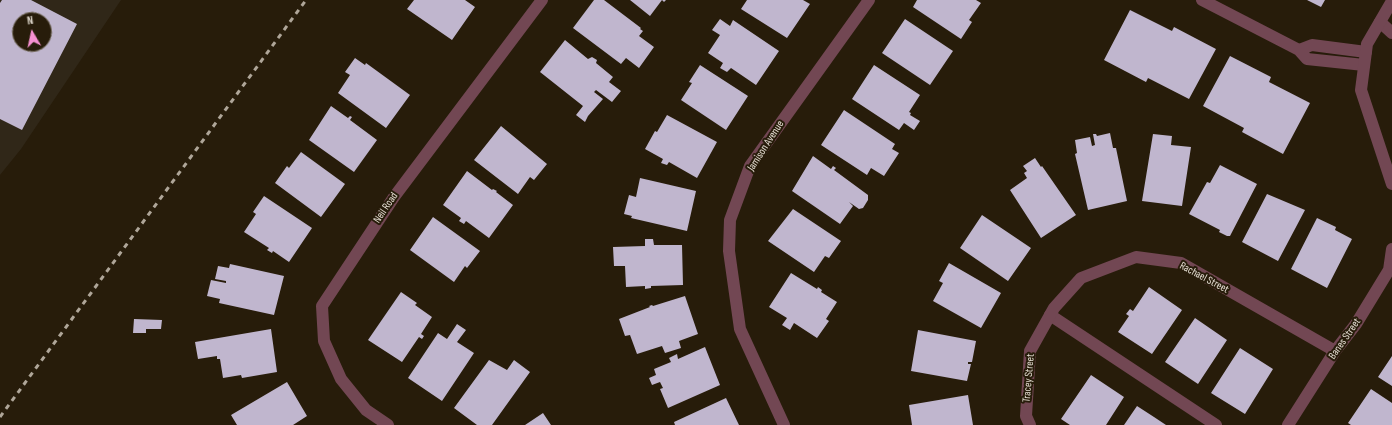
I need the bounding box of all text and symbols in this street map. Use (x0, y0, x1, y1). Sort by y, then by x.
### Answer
north arrow (12, 12, 52, 52)
text: N (26, 14, 34, 28)
street label: Jamison Avenue (745, 118, 787, 174)
street label: Neil Road (371, 190, 401, 226)
street label: Rachael Street (1177, 260, 1231, 296)
street label: Banes Street (1326, 316, 1364, 362)
street label: Tracey Street (1020, 353, 1038, 403)

